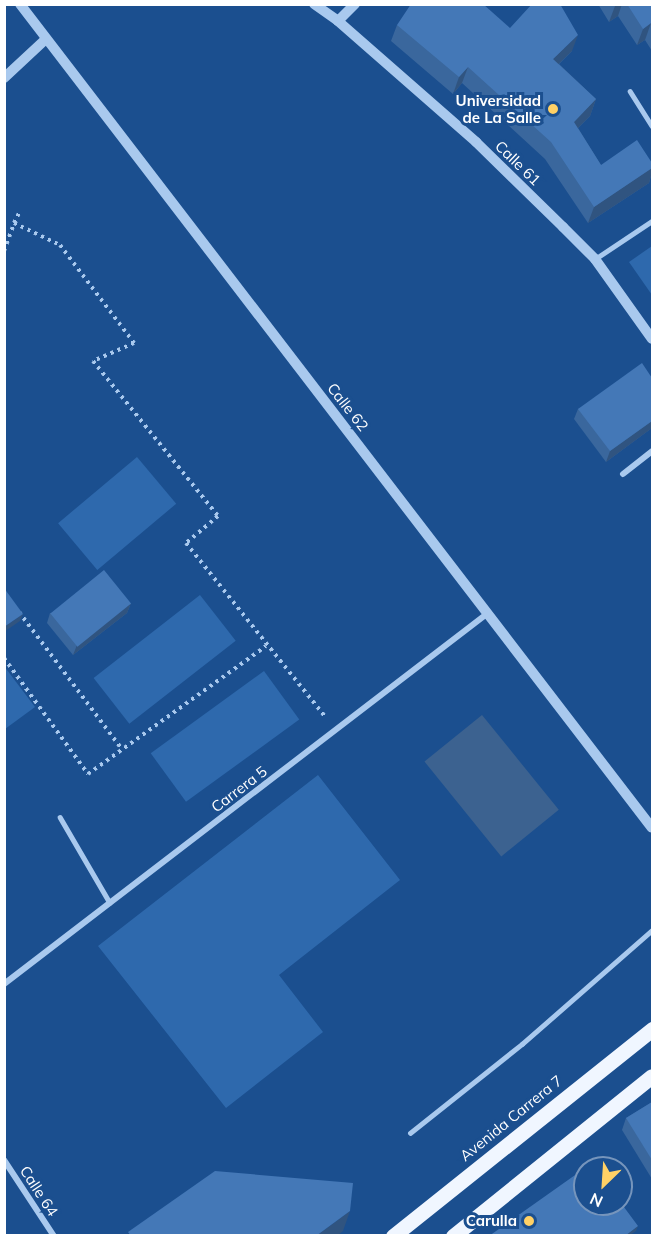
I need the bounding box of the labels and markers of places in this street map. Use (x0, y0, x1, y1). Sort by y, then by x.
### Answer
place label: Universidad de La Salle (456, 91, 541, 126)
marker: Universidad de La Salle (546, 102, 560, 116)
place label: Carulla (466, 1212, 517, 1230)
marker: Carulla (522, 1214, 536, 1228)

